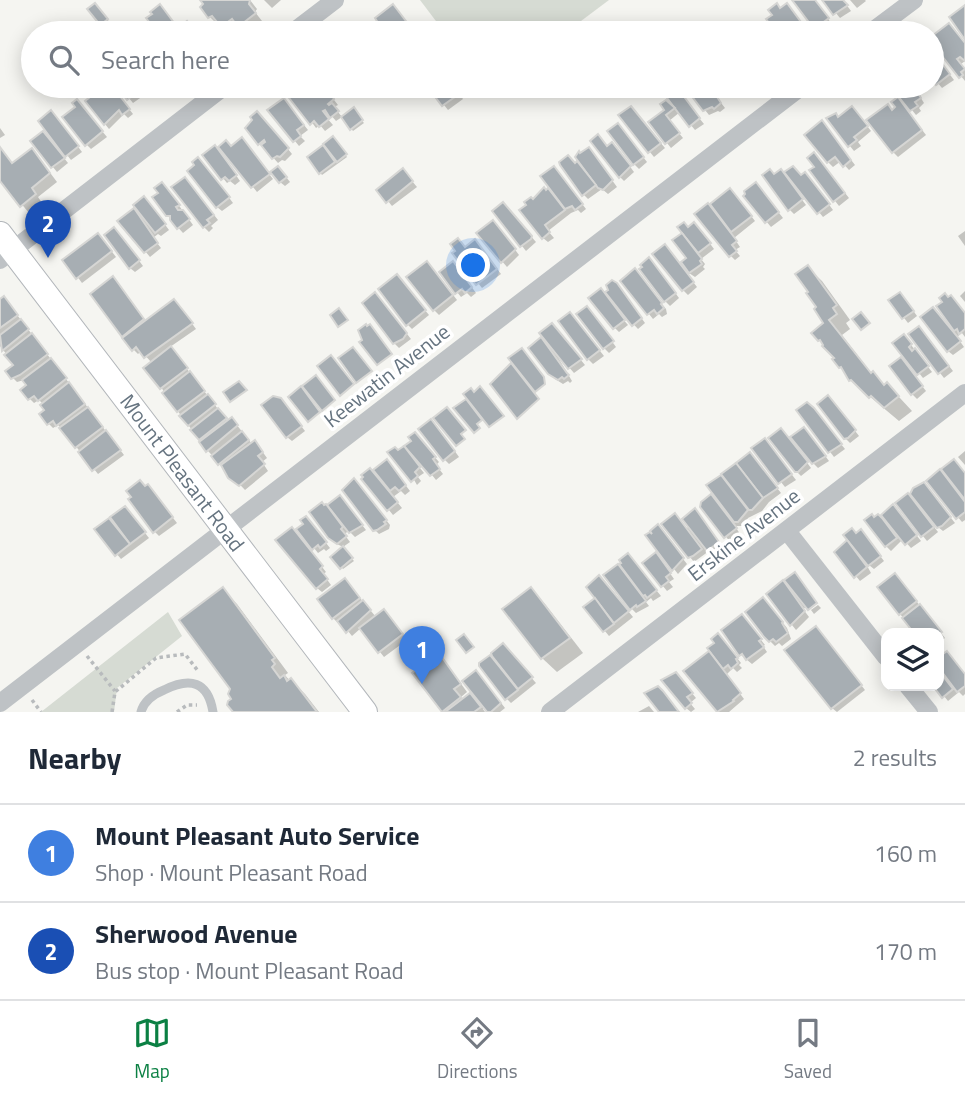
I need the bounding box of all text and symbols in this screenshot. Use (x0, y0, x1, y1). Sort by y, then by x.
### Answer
search box (21, 21, 944, 98)
text: Search here (101, 40, 230, 79)
icon: search (45, 41, 83, 79)
pin: 2 (25, 200, 71, 258)
your location (456, 248, 490, 282)
street label: Keewatin Avenue (316, 316, 456, 435)
street label: Mount Pleasant Road (113, 387, 253, 558)
street label: Erskine Avenue (680, 480, 807, 589)
pin: 1 (399, 626, 445, 684)
map controls (881, 628, 944, 691)
button: layers (881, 628, 944, 691)
text: Nearby (28, 735, 121, 781)
text: 2 results (853, 740, 937, 775)
text: Mount Pleasant Auto Service (95, 816, 419, 855)
text: 1 (45, 836, 57, 871)
text: 160 m (874, 836, 937, 871)
text: Shop · Mount Pleasant Road (95, 855, 368, 890)
text: Sherwood Avenue (95, 914, 298, 953)
text: 2 (45, 934, 57, 969)
text: 170 m (874, 934, 937, 969)
text: Bus stop · Mount Pleasant Road (95, 953, 404, 988)
tab: Map (133, 1014, 171, 1085)
tab: Directions (437, 1014, 518, 1085)
tab: Saved (784, 1014, 832, 1085)

